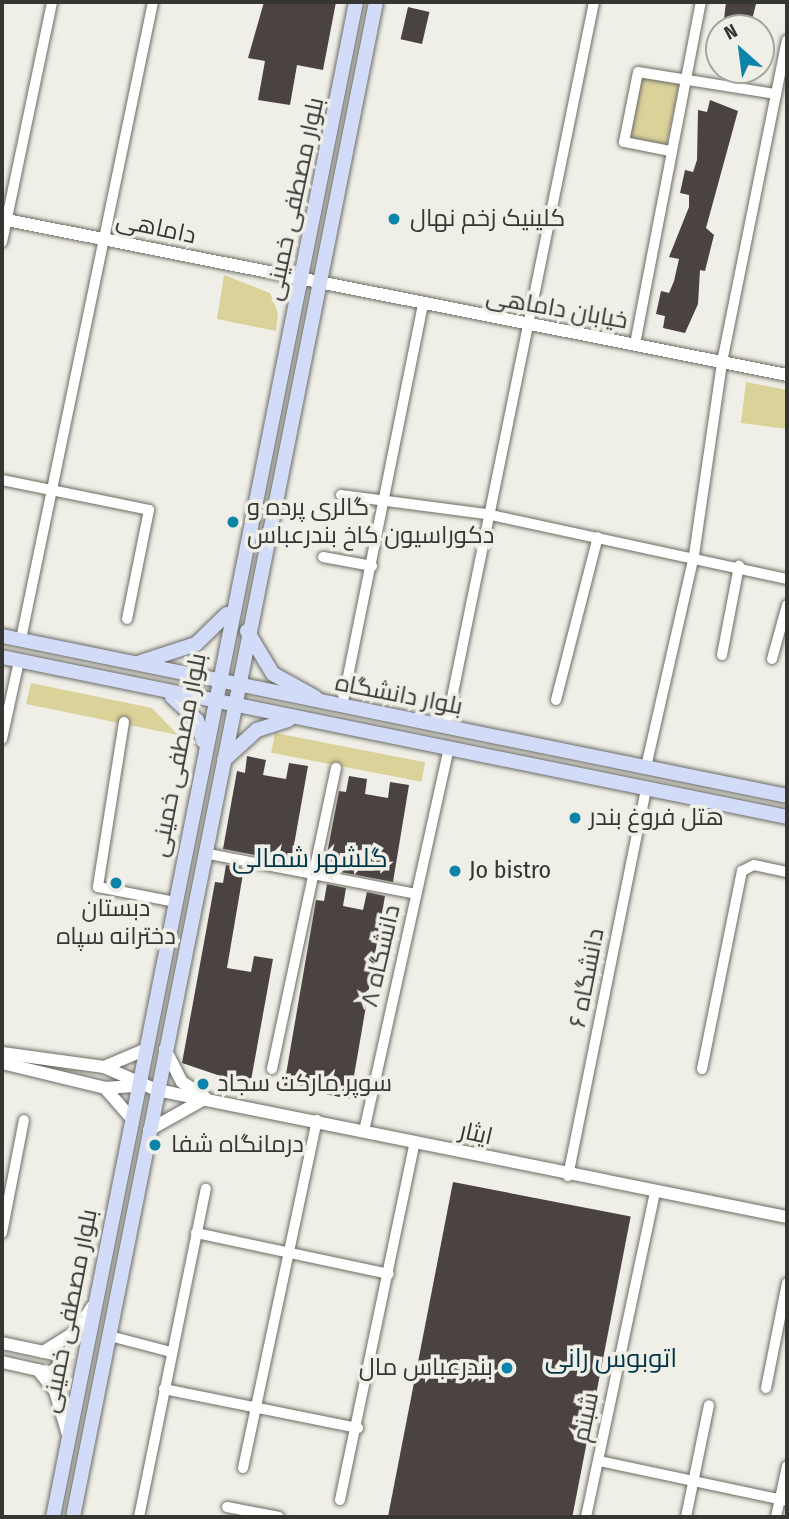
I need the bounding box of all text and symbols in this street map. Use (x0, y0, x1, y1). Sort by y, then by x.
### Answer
north arrow (705, 14, 775, 84)
text: N (720, 19, 741, 45)
street label: بلوار مصطفی خمینی (259, 95, 331, 303)
place label: کلینیک زخم نهال (410, 205, 565, 233)
street label: داماهی (113, 206, 199, 250)
marker: کلینیک زخم نهال (384, 209, 404, 229)
street label: خیابان داماهی (484, 282, 630, 336)
place label: گالری پرده و دکوراسیون کاخ بندرعباس (247, 494, 494, 550)
marker: گالری پرده و دکوراسیون کاخ بندرعباس (225, 514, 241, 530)
street label: بلوار مصطفی خمینی (145, 651, 213, 859)
street label: بلوار دانشگاه (333, 669, 465, 721)
place label: هتل فروغ بندر (589, 804, 724, 832)
marker: هتل فروغ بندر (567, 810, 583, 826)
district label: گلشهر شمالی (232, 843, 388, 875)
place label: Jo bistro (469, 857, 551, 885)
marker: Jo bistro (447, 863, 463, 879)
marker: دبستان دخترانه سپاه (108, 875, 124, 891)
place label: دبستان دخترانه سپاه (56, 895, 176, 951)
street label: دانشگاه ۸ (355, 902, 407, 1010)
street label: دانشگاه ۶ (563, 926, 611, 1030)
place label: سوپر مارکت سجاد (217, 1070, 392, 1098)
marker: سوپر مارکت سجاد (195, 1076, 211, 1092)
street label: ایثار (457, 1116, 495, 1152)
place label: درمانگاه شفا (171, 1131, 304, 1159)
marker: درمانگاه شفا (145, 1135, 165, 1155)
street label: بلوار مصطفی خمینی (36, 1207, 104, 1415)
district label: اتوبوس رانی (545, 1343, 677, 1375)
place label: بندرعباس مال (359, 1354, 493, 1382)
marker: بندرعباس مال (499, 1360, 515, 1376)
street label: شبنم (567, 1390, 605, 1444)

